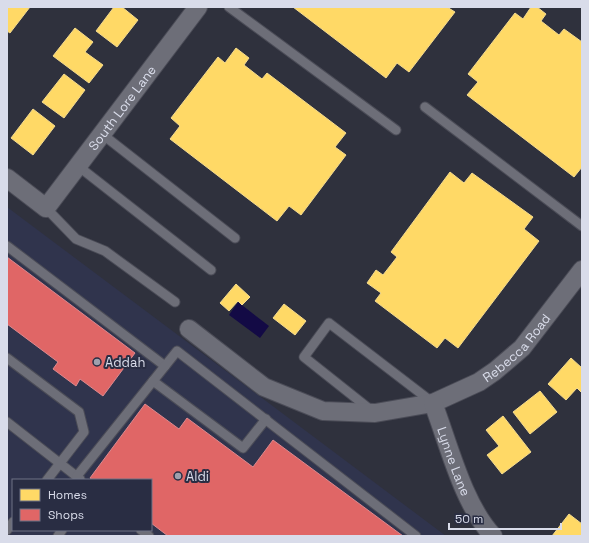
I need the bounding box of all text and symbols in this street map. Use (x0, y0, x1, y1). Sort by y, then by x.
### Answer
street label: South Lore Lane (85, 62, 160, 154)
street label: Rebecca Road (479, 310, 554, 386)
place label: Addah (105, 354, 145, 371)
marker: Addah (92, 357, 102, 367)
street label: Lynne Lane (433, 425, 474, 499)
place label: Aldi (186, 468, 209, 485)
marker: Aldi (173, 471, 183, 481)
legend (12, 479, 152, 531)
text: Homes (48, 487, 87, 503)
scale bar (449, 505, 561, 531)
text: Shops (48, 507, 84, 523)
text: 50 m (455, 511, 483, 527)

